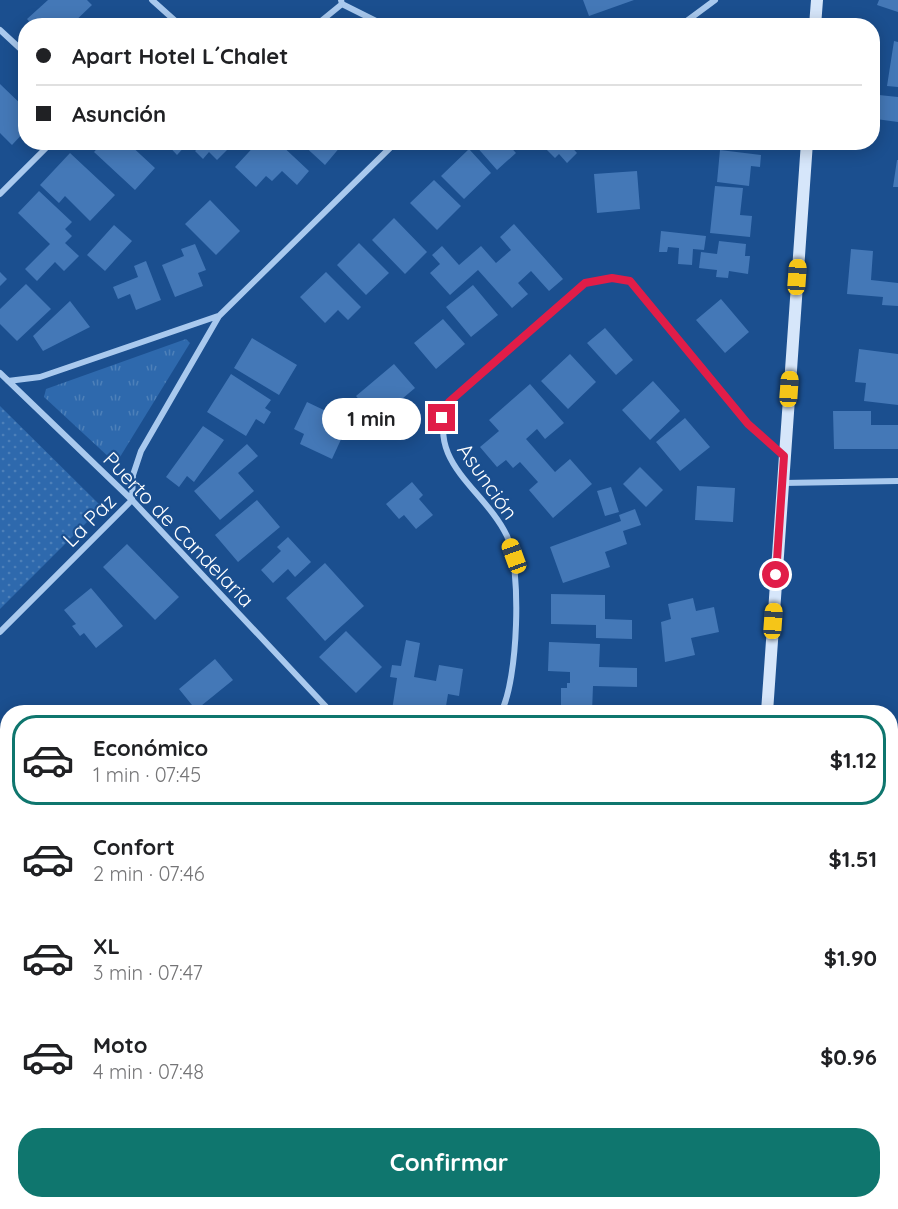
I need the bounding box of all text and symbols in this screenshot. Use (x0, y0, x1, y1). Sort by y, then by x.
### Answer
text: Apart Hotel L´Chalet (72, 42, 288, 70)
text: Asunción (72, 100, 166, 128)
car (787, 258, 807, 296)
car (779, 370, 799, 408)
callout: 1 min (322, 397, 421, 439)
route end (428, 404, 455, 431)
text: 1 min (347, 406, 396, 431)
street label: Asunción (452, 438, 524, 524)
street label: Puerto de Candelaria (98, 446, 260, 612)
street label: La Paz (57, 488, 121, 552)
car (499, 536, 529, 576)
route start (762, 561, 789, 588)
car (763, 602, 783, 640)
icon: car (21, 733, 75, 787)
text: Económico (93, 734, 208, 762)
text: $1.12 (830, 746, 877, 774)
text: 1 min · 07:45 (93, 762, 201, 787)
icon: car (21, 832, 75, 886)
text: Confort (93, 833, 175, 861)
text: $1.51 (829, 845, 877, 873)
text: 2 min · 07:46 (93, 861, 205, 886)
icon: car (21, 931, 75, 985)
text: XL (93, 932, 120, 960)
text: $1.90 (824, 944, 877, 972)
text: 3 min · 07:47 (93, 960, 203, 985)
icon: car (21, 1030, 75, 1084)
text: Moto (93, 1031, 147, 1059)
text: $0.96 (820, 1043, 877, 1071)
text: 4 min · 07:48 (93, 1059, 204, 1084)
button: Confirmar (18, 1128, 880, 1197)

